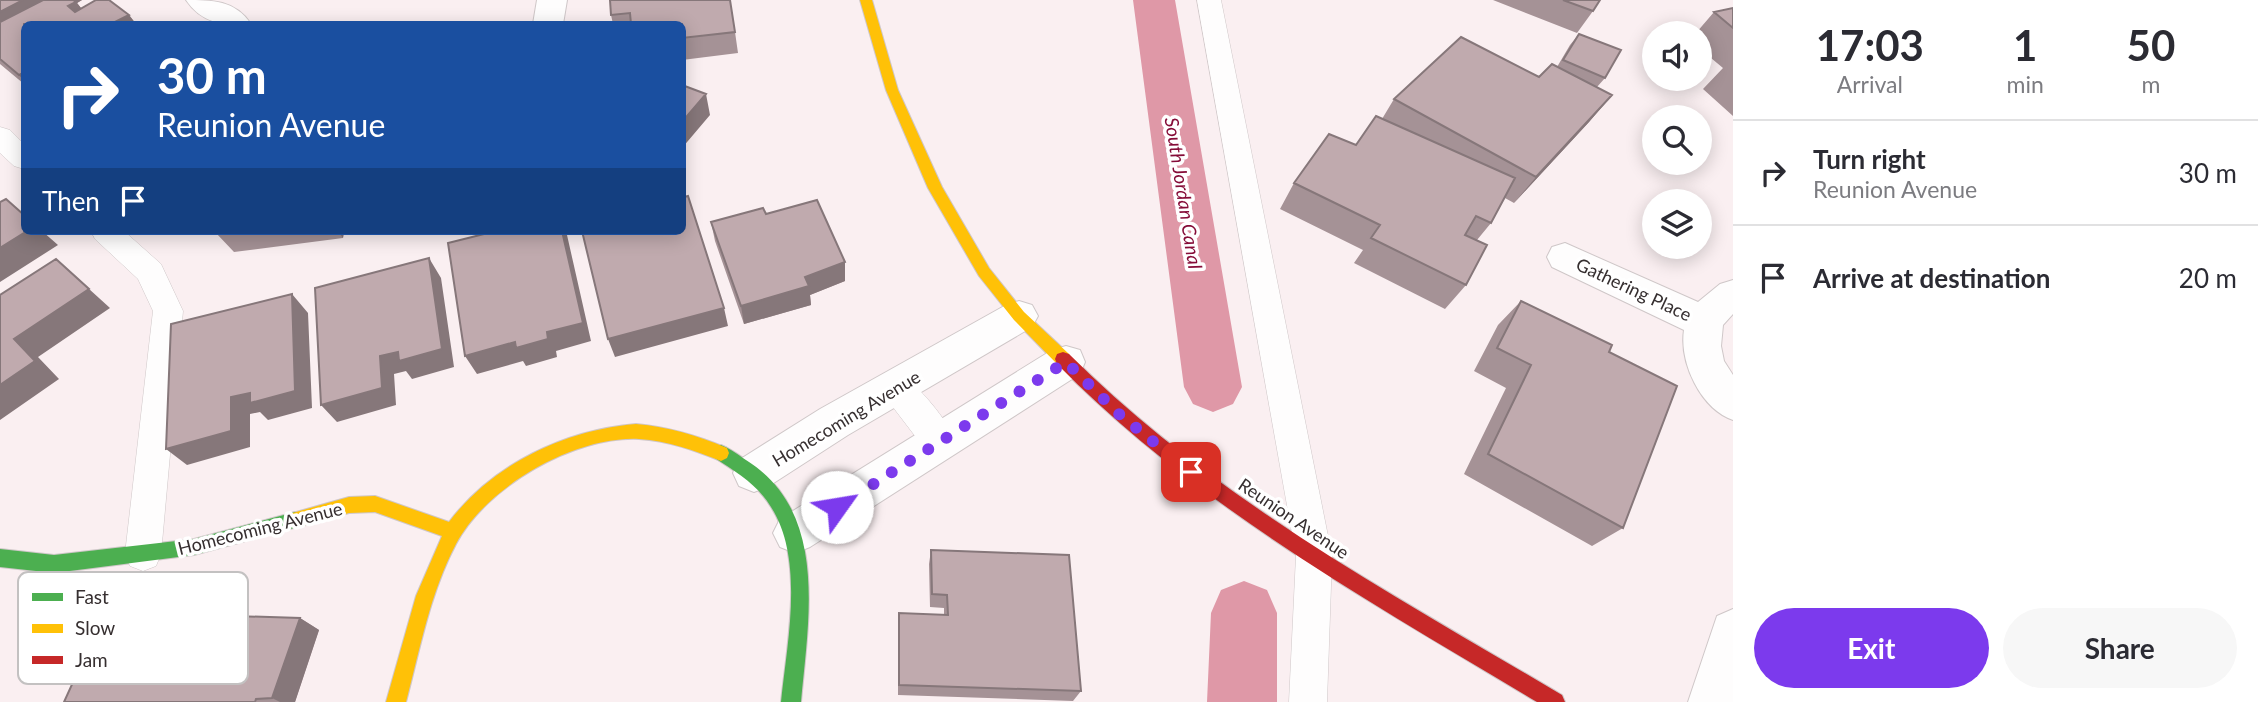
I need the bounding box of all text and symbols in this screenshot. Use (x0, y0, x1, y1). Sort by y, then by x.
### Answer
text: 17:03 (1816, 20, 1924, 70)
text: 1 (2013, 20, 2037, 70)
text: 50 (2127, 20, 2175, 70)
map controls (1642, 21, 1712, 259)
button: sound (1642, 21, 1712, 91)
text: 30 m (157, 46, 267, 104)
icon: right (42, 49, 133, 140)
text: Arrival (1837, 70, 1903, 98)
text: min (2007, 70, 2044, 98)
text: m (2141, 70, 2160, 98)
text: Reunion Avenue (157, 105, 385, 144)
button: search (1642, 105, 1712, 175)
water label: South Jordan Canal (1161, 115, 1207, 271)
text: Turn right (1813, 143, 1926, 175)
icon: right (1754, 154, 1792, 192)
text: 30 m (2179, 157, 2237, 189)
text: Reunion Avenue (1813, 175, 1977, 203)
icon: arrive (114, 182, 152, 220)
text: Then (42, 185, 100, 217)
button: layers (1642, 189, 1712, 259)
street label: Gathering Place (1573, 253, 1695, 325)
icon: arrive (1754, 259, 1792, 297)
text: Arrive at destination (1813, 262, 2050, 294)
text: 20 m (2179, 262, 2237, 294)
street label: Homecoming Avenue (768, 365, 924, 471)
pin (1161, 442, 1221, 502)
icon: arrive (1172, 453, 1210, 491)
position arrow (800, 470, 874, 544)
street label: Reunion Avenue (1235, 473, 1353, 563)
street label: Homecoming Avenue (175, 497, 345, 559)
legend (18, 572, 248, 684)
text: Fast (75, 585, 109, 608)
button: Exit (1754, 608, 1989, 688)
button: Share (2003, 608, 2237, 688)
text: Slow (75, 616, 115, 639)
text: Jam (75, 648, 108, 671)

